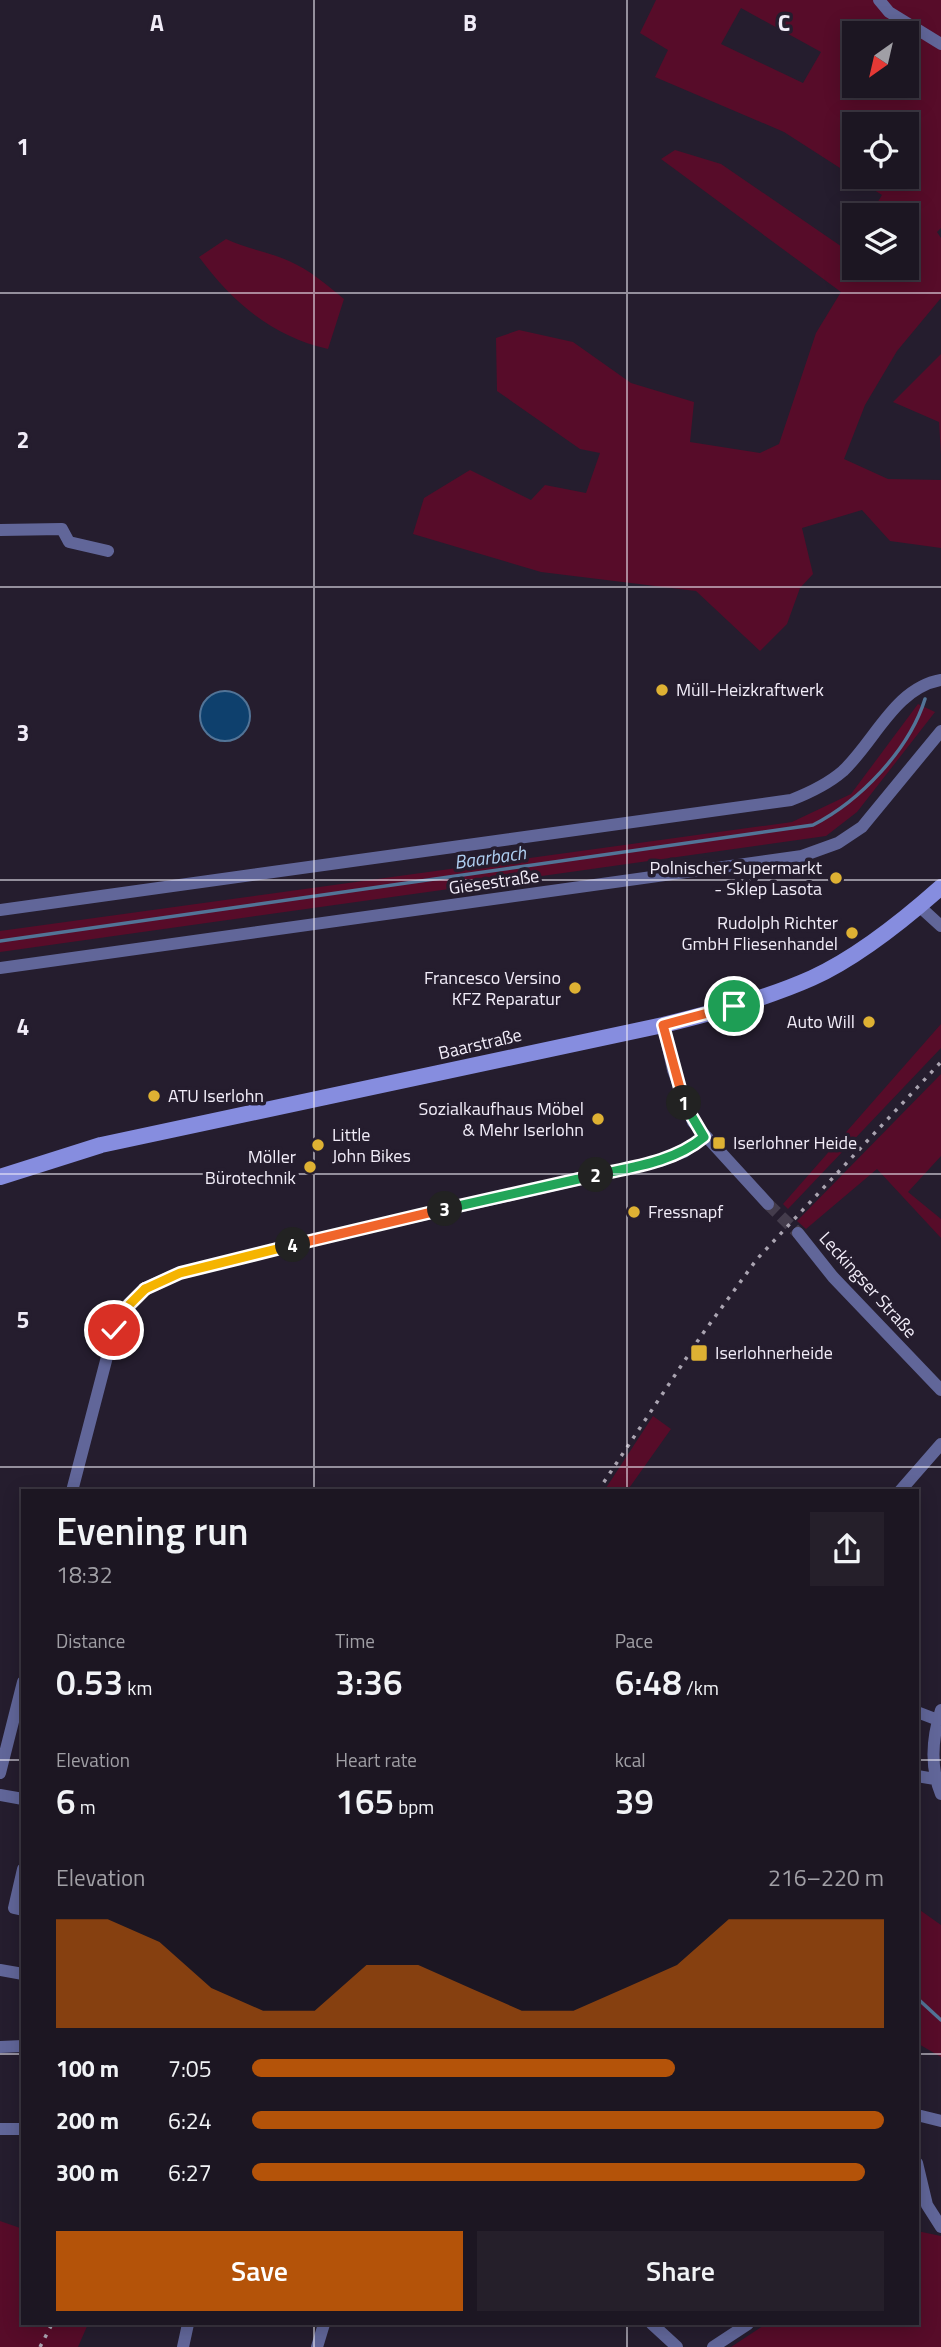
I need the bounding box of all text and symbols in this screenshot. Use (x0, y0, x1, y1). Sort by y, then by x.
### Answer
text: A (150, 5, 164, 40)
text: B (463, 5, 477, 40)
text: C (778, 5, 790, 40)
north arrow (842, 21, 919, 98)
map controls (842, 21, 919, 280)
button: locate (842, 112, 919, 189)
text: 1 (17, 129, 29, 164)
button: layers (842, 203, 919, 280)
text: 2 (17, 422, 29, 457)
place label: Müll-Heizkraftwerk (676, 676, 824, 703)
marker: Müll-Heizkraftwerk (654, 682, 670, 698)
text: 3 (17, 715, 29, 750)
water label: Baarbach (452, 837, 528, 876)
place label: Polnischer Supermarkt - Sklep Lasota (650, 854, 823, 902)
street label: Giesestraße (447, 862, 541, 901)
marker: Polnischer Supermarkt - Sklep Lasota (828, 870, 844, 886)
place label: Rudolph Richter GmbH Fliesenhandel (681, 909, 838, 957)
marker: Rudolph Richter GmbH Fliesenhandel (844, 925, 860, 941)
place label: Francesco Versino KFZ Reparatur (424, 964, 561, 1012)
pin (704, 976, 764, 1036)
marker: Francesco Versino KFZ Reparatur (567, 980, 583, 996)
icon: arrive (715, 987, 753, 1025)
place label: Auto Will (787, 1008, 855, 1035)
text: 4 (17, 1009, 29, 1044)
marker: Auto Will (861, 1014, 877, 1030)
street label: Baarstraße (436, 1021, 524, 1066)
place label: ATU Iserlohn (168, 1082, 264, 1109)
pin: 1 (666, 1086, 702, 1120)
marker: ATU Iserlohn (146, 1088, 162, 1104)
text: 1 (678, 1088, 689, 1117)
place label: Sozialkaufhaus Möbel & Mehr Iserlohn (419, 1095, 584, 1143)
marker: Sozialkaufhaus Möbel & Mehr Iserlohn (590, 1111, 606, 1127)
place label: Little John Bikes (332, 1121, 411, 1169)
place label: Iserlohner Heide (733, 1129, 857, 1156)
marker: Iserlohner Heide (711, 1135, 727, 1151)
marker: Little John Bikes (310, 1137, 326, 1153)
place label: Möller Bürotechnik (205, 1143, 296, 1191)
pin: 2 (578, 1158, 614, 1192)
marker: Möller Bürotechnik (302, 1159, 318, 1175)
text: 2 (590, 1160, 601, 1189)
pin: 3 (428, 1192, 462, 1226)
text: 3 (439, 1194, 450, 1223)
place label: Fressnapf (648, 1198, 723, 1225)
marker: Fressnapf (626, 1204, 642, 1220)
street label: Leckingser Straße (813, 1225, 924, 1344)
pin: 4 (276, 1228, 310, 1262)
text: 4 (287, 1230, 298, 1259)
pin (84, 1300, 144, 1360)
text: 5 (17, 1302, 29, 1337)
icon: check (95, 1311, 133, 1349)
place label: Iserlohnerheide (715, 1339, 833, 1366)
marker: Iserlohnerheide (689, 1343, 709, 1363)
text: Evening run (56, 1502, 249, 1560)
button: share (810, 1512, 884, 1586)
text: 18:32 (56, 1557, 113, 1592)
text: Distance (56, 1626, 125, 1655)
text: Time (335, 1626, 375, 1655)
text: Pace (615, 1626, 653, 1655)
text: 0.53 (56, 1655, 123, 1709)
text: 3:36 (335, 1655, 403, 1709)
text: 6:48 (615, 1655, 682, 1709)
text: km (123, 1673, 152, 1702)
text: /km (682, 1673, 719, 1702)
text: Elevation (56, 1745, 130, 1774)
text: Heart rate (335, 1745, 417, 1774)
text: kcal (615, 1745, 646, 1774)
text: 6 (56, 1774, 76, 1828)
text: 165 (335, 1774, 394, 1828)
text: 39 (615, 1774, 654, 1828)
text: m (76, 1792, 96, 1821)
text: bpm (394, 1792, 434, 1821)
text: Elevation (56, 1860, 145, 1895)
text: 216–220 m (768, 1860, 884, 1895)
text: 100 m (56, 2051, 119, 2086)
text: 7:05 (168, 2051, 212, 2086)
text: 200 m (56, 2103, 119, 2138)
text: 6:24 (168, 2103, 212, 2138)
text: 300 m (56, 2155, 119, 2190)
text: 6:27 (168, 2155, 212, 2190)
button: Save (56, 2231, 463, 2311)
button: Share (477, 2231, 884, 2311)

